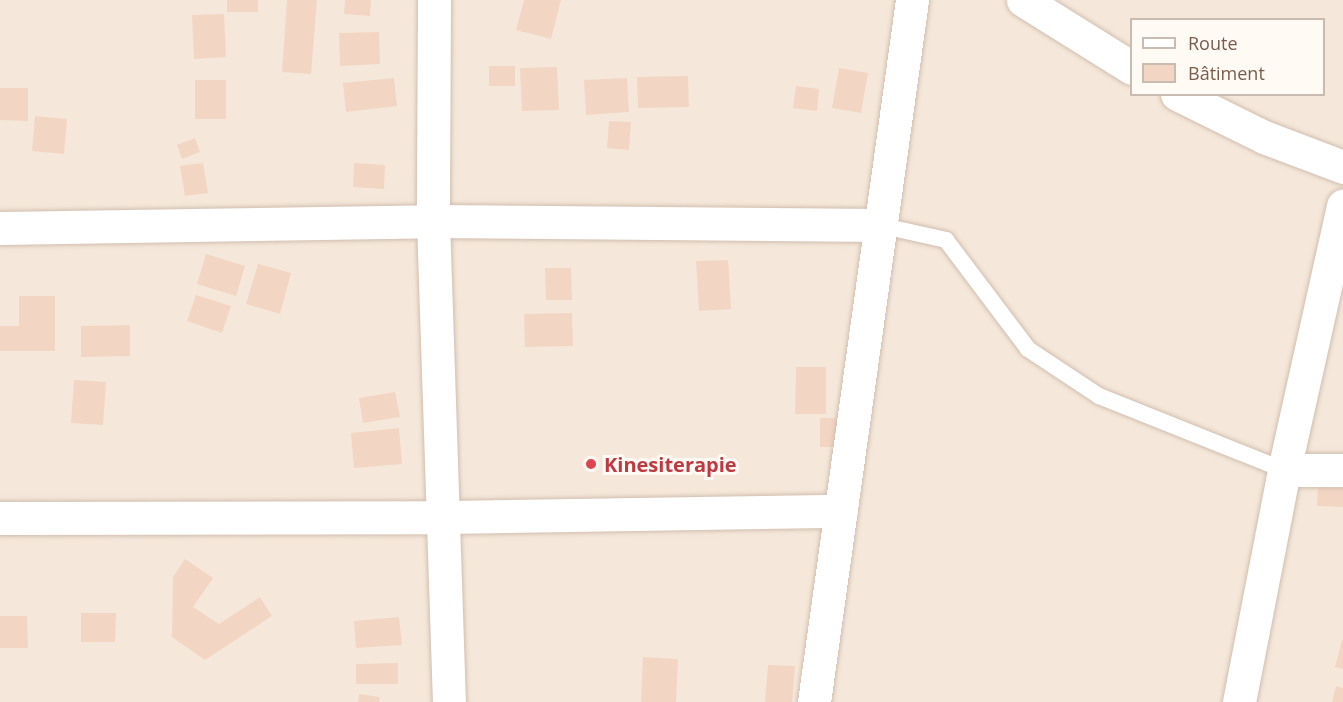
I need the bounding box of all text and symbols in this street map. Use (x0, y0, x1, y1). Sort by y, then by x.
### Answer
legend (1130, 18, 1325, 96)
text: Route (1188, 31, 1238, 55)
text: Bâtiment (1188, 61, 1265, 85)
place label: Kinesiterapie (604, 452, 737, 476)
marker: Kinesiterapie (582, 455, 600, 473)

